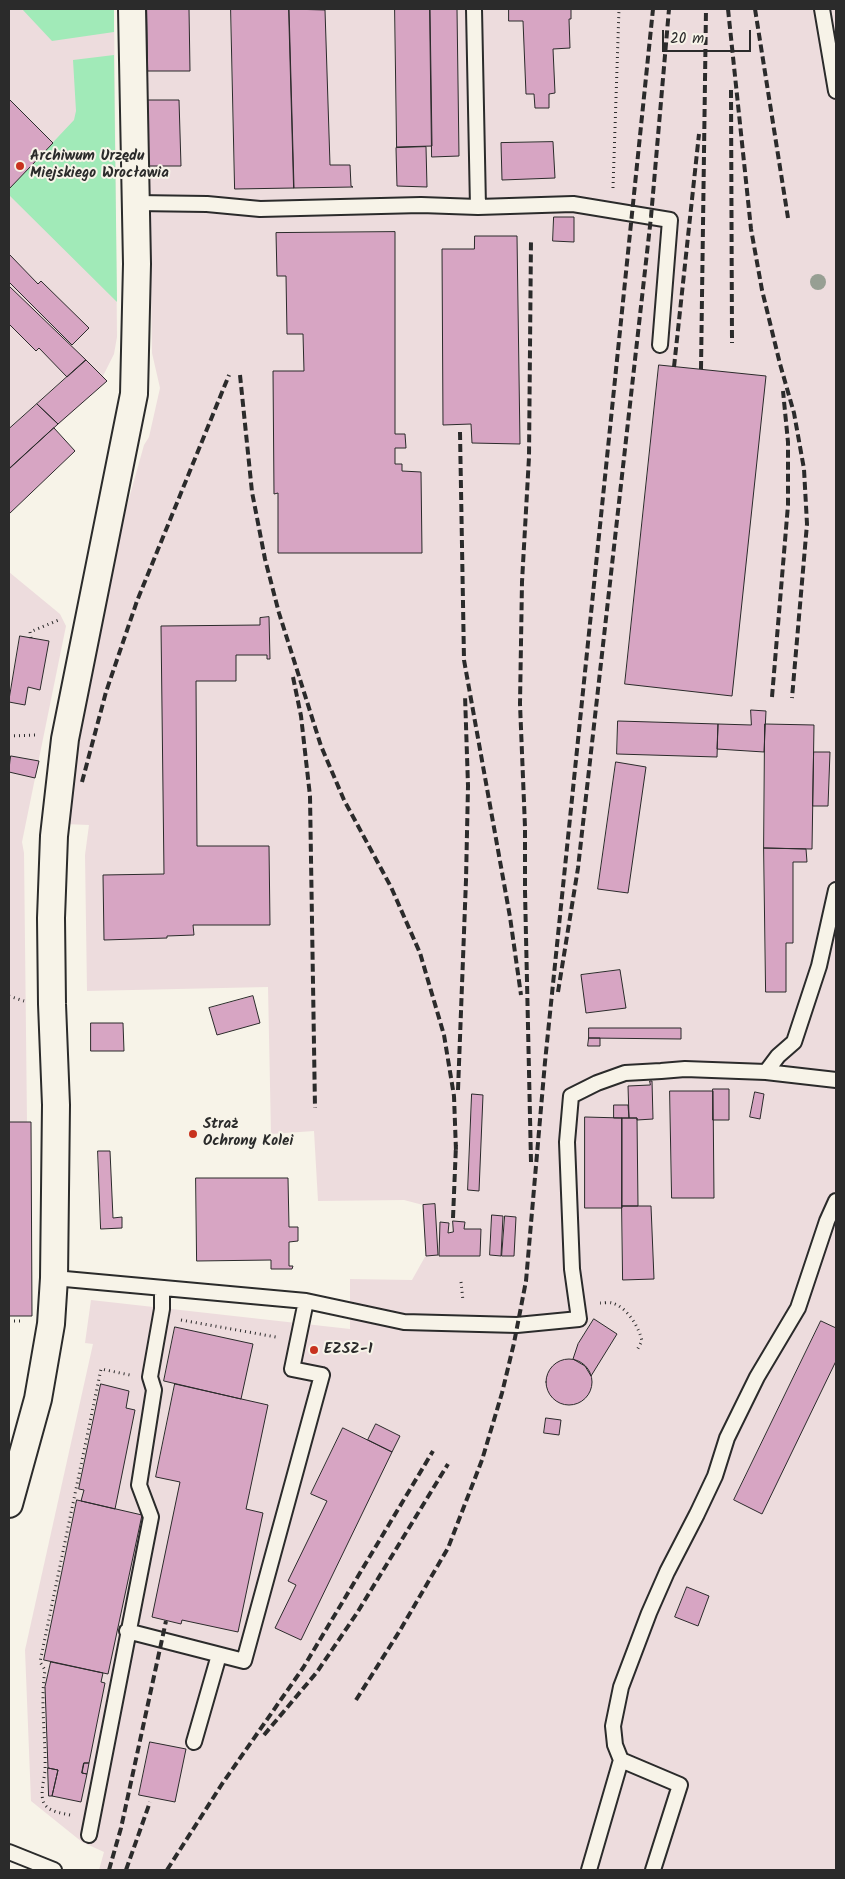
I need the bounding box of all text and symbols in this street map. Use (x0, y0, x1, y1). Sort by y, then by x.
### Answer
scale bar (665, 20, 754, 52)
text: 20 m (670, 27, 704, 51)
place label: Archiwum Urzędu Miejskiego Wrocławia (30, 148, 169, 183)
marker: Archiwum Urzędu Miejskiego Wrocławia (14, 160, 26, 172)
place label: Straż Ochrony Kolei (203, 1116, 293, 1151)
marker: Straż Ochrony Kolei (187, 1128, 199, 1140)
place label: EZSZ-1 (324, 1341, 372, 1359)
marker: EZSZ-1 (308, 1344, 320, 1356)

